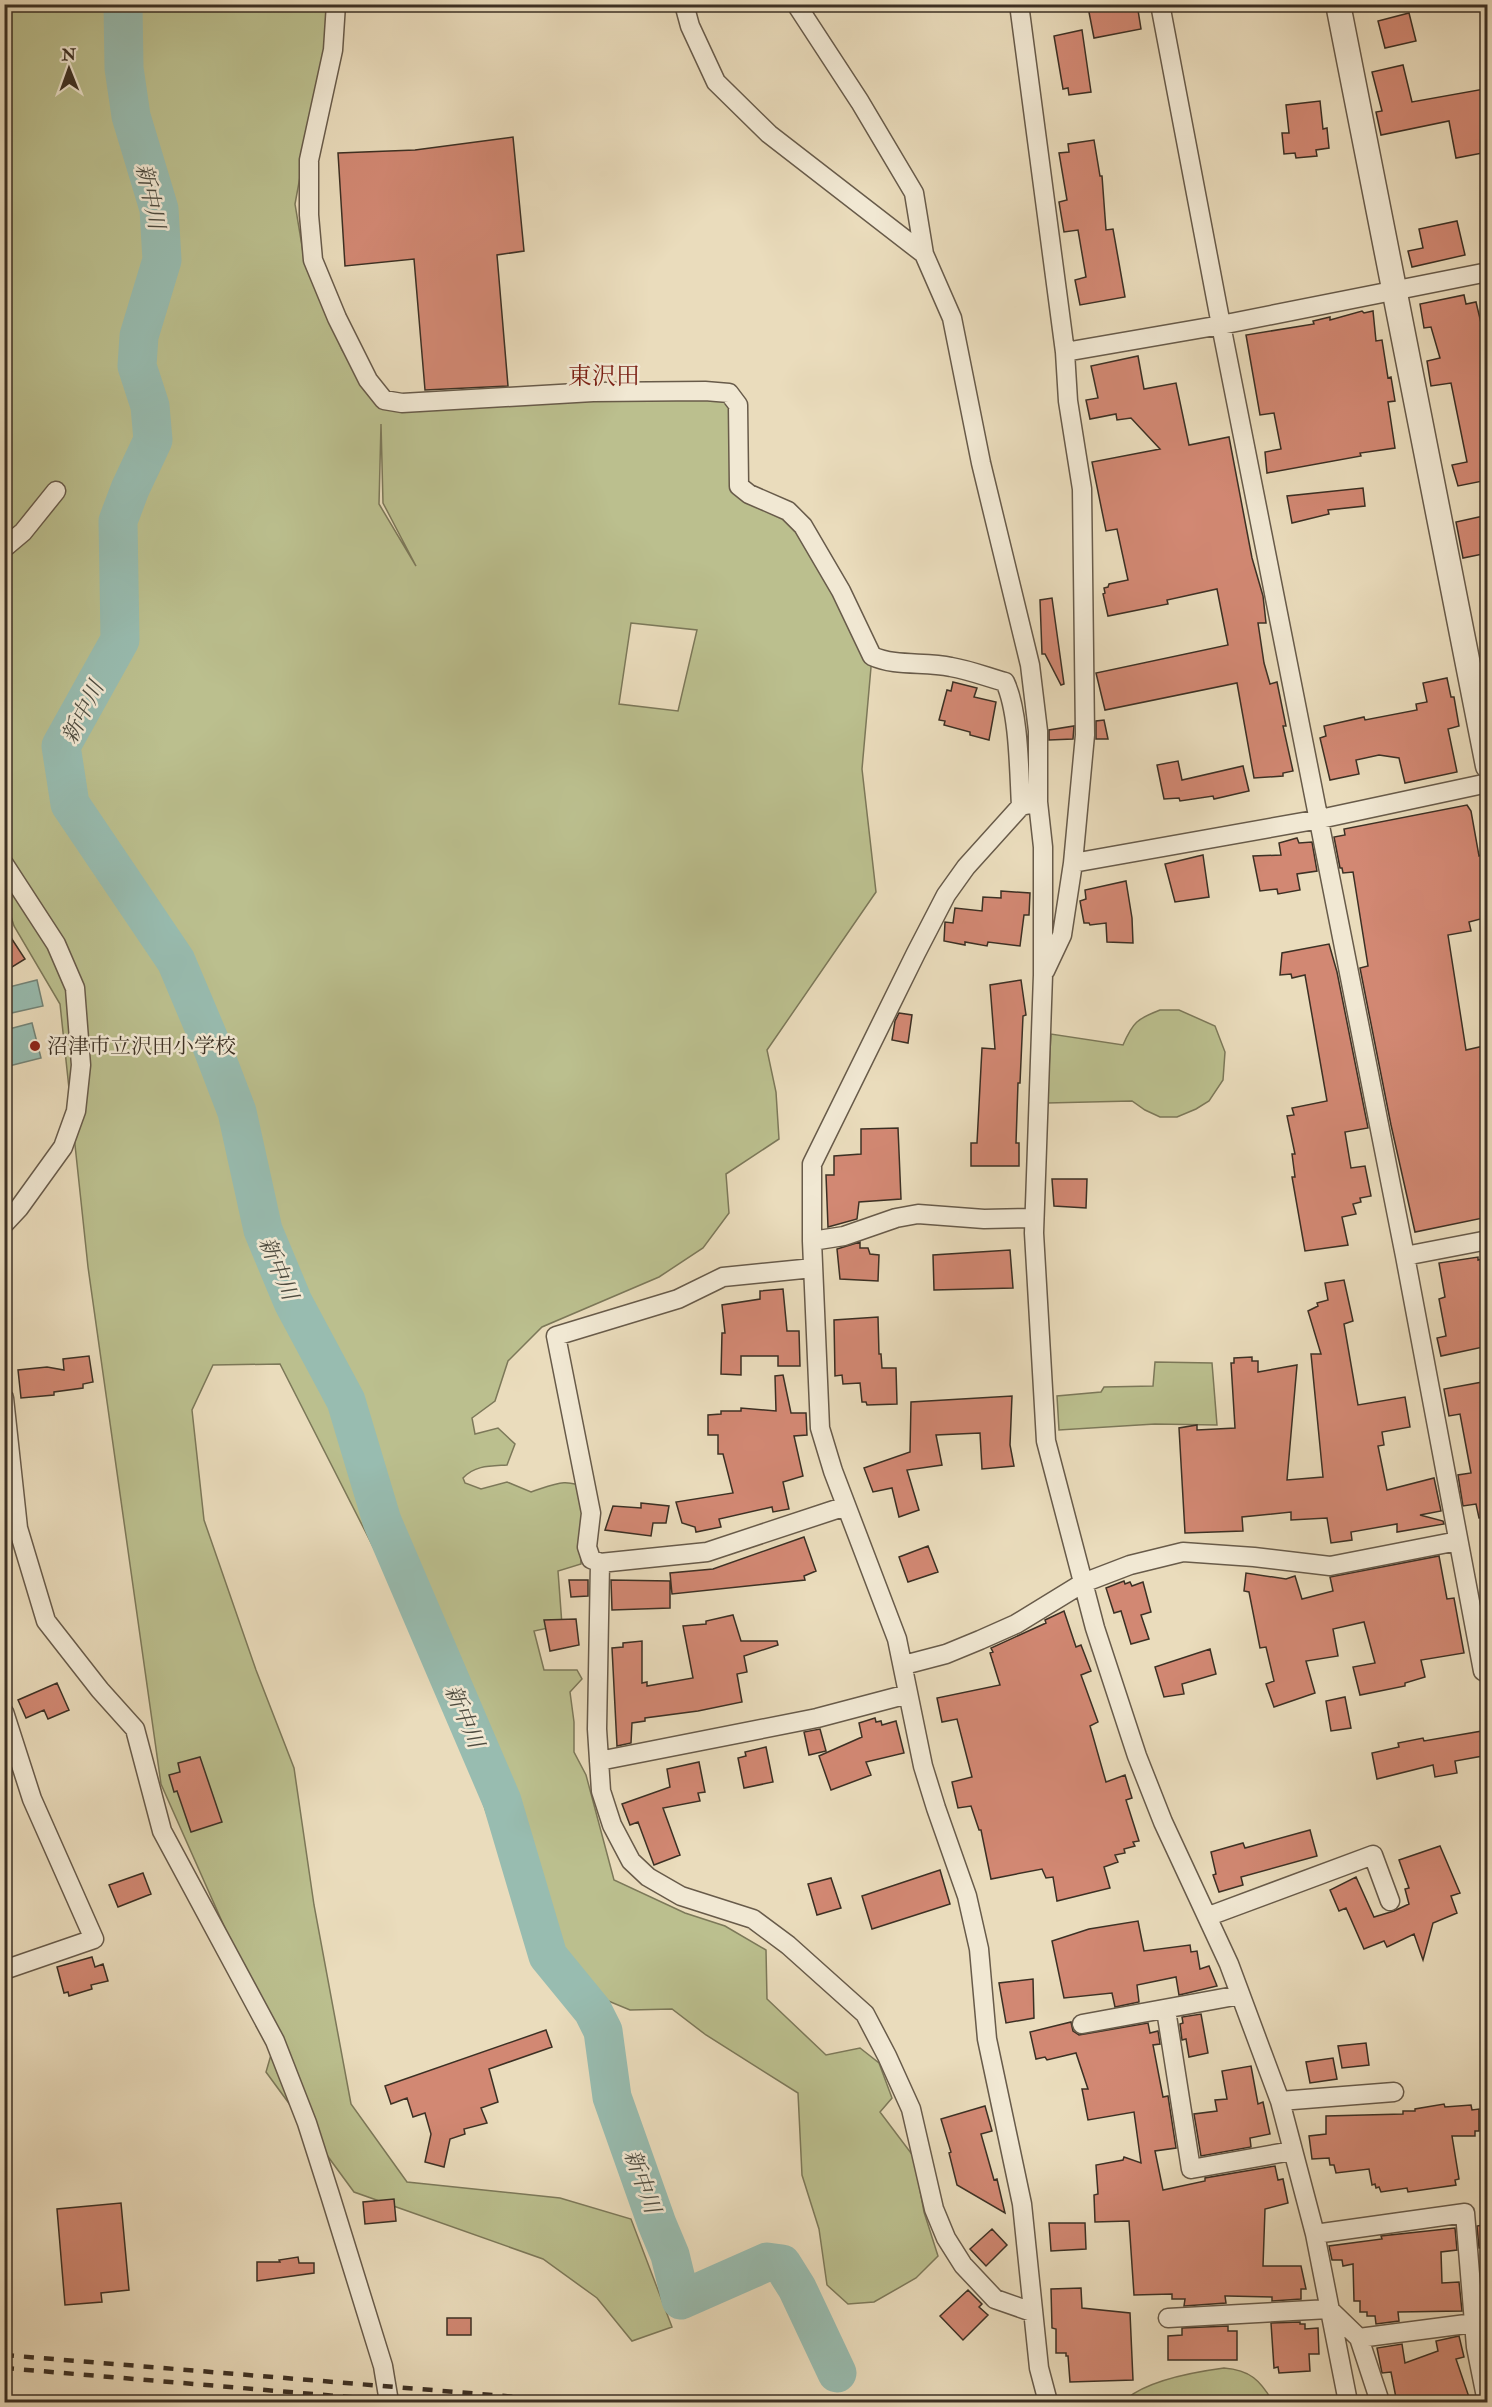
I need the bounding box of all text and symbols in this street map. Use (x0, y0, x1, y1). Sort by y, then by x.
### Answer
north arrow (39, 39, 99, 99)
text: N (60, 45, 77, 65)
water label: 新中川 (129, 161, 171, 233)
district label: 東沢田 (568, 361, 640, 392)
water label: 新中川 (55, 675, 111, 748)
place label: 沼津市立沢田小学校 (47, 1033, 236, 1060)
marker: 沼津市立沢田小学校 (28, 1039, 42, 1053)
water label: 新中川 (252, 1233, 305, 1306)
water label: 新中川 (438, 1681, 491, 1754)
water label: 新中川 (618, 2146, 667, 2219)

